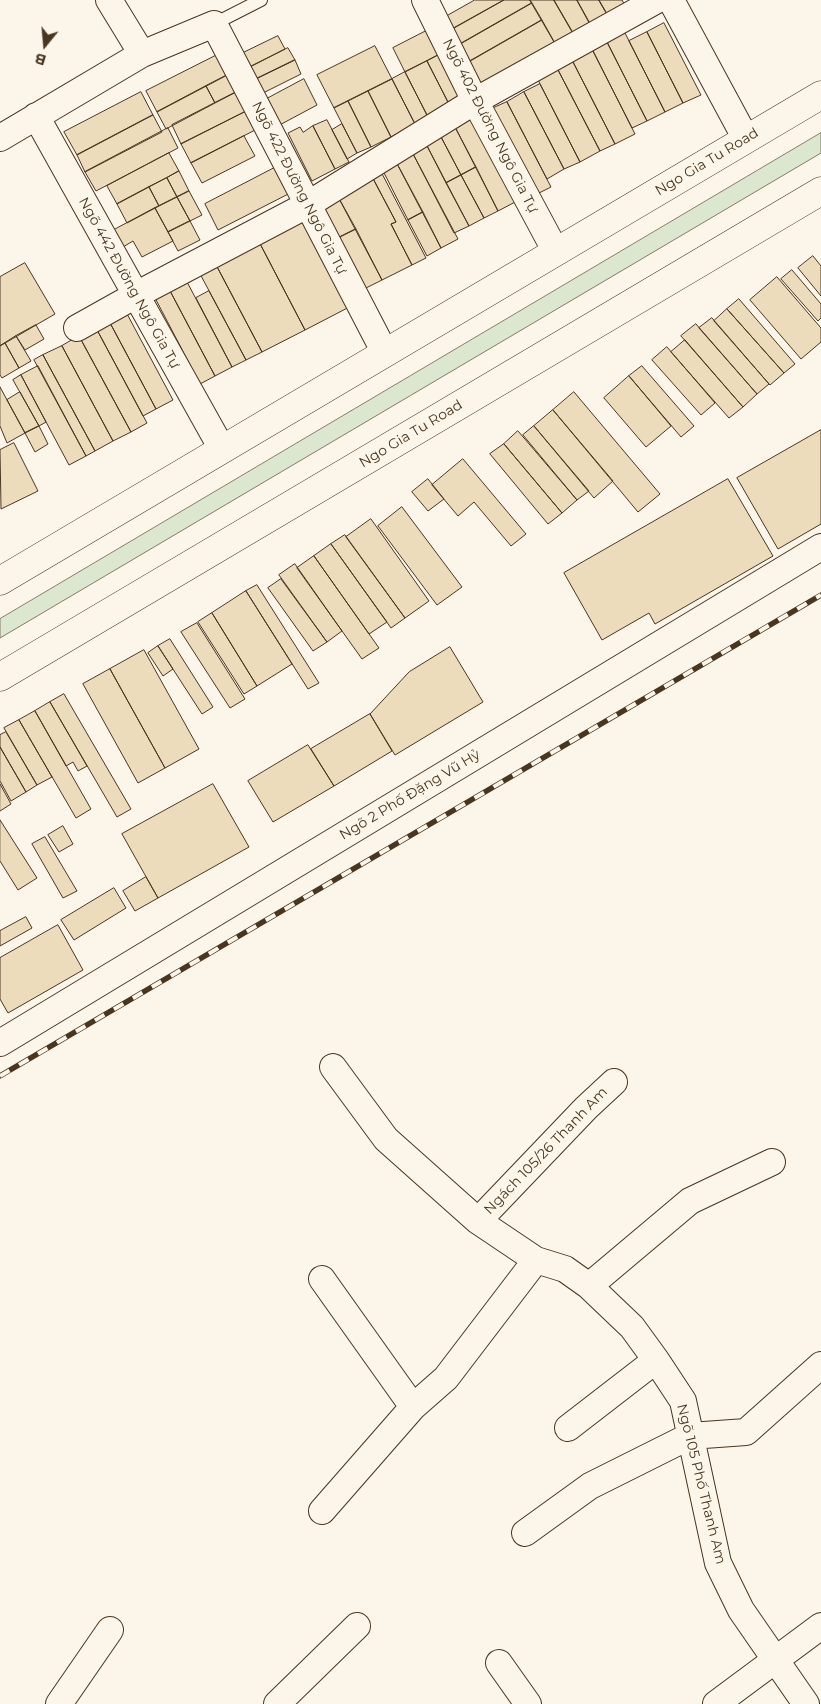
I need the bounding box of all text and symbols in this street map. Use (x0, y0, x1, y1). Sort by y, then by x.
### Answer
north arrow (20, 20, 70, 70)
street label: Ngõ 402 Đường Ngô Gia Tự (439, 36, 541, 216)
text: B (33, 49, 48, 70)
street label: Ngõ 422 Đường Ngô Gia Tự (248, 99, 350, 277)
street label: Ngo Gia Tu Road (652, 125, 762, 199)
street label: Ngõ 442 Đường Ngô Gia Tự (75, 194, 183, 372)
street label: Ngo Gia Tu Road (356, 397, 466, 471)
street label: Ngõ 2 Phố Đặng Vũ Hỷ (337, 746, 483, 844)
street label: Ngách 105/26 Thanh Am (481, 1084, 611, 1218)
street label: Ngõ 105 Phố Thanh Am (673, 1402, 729, 1566)

